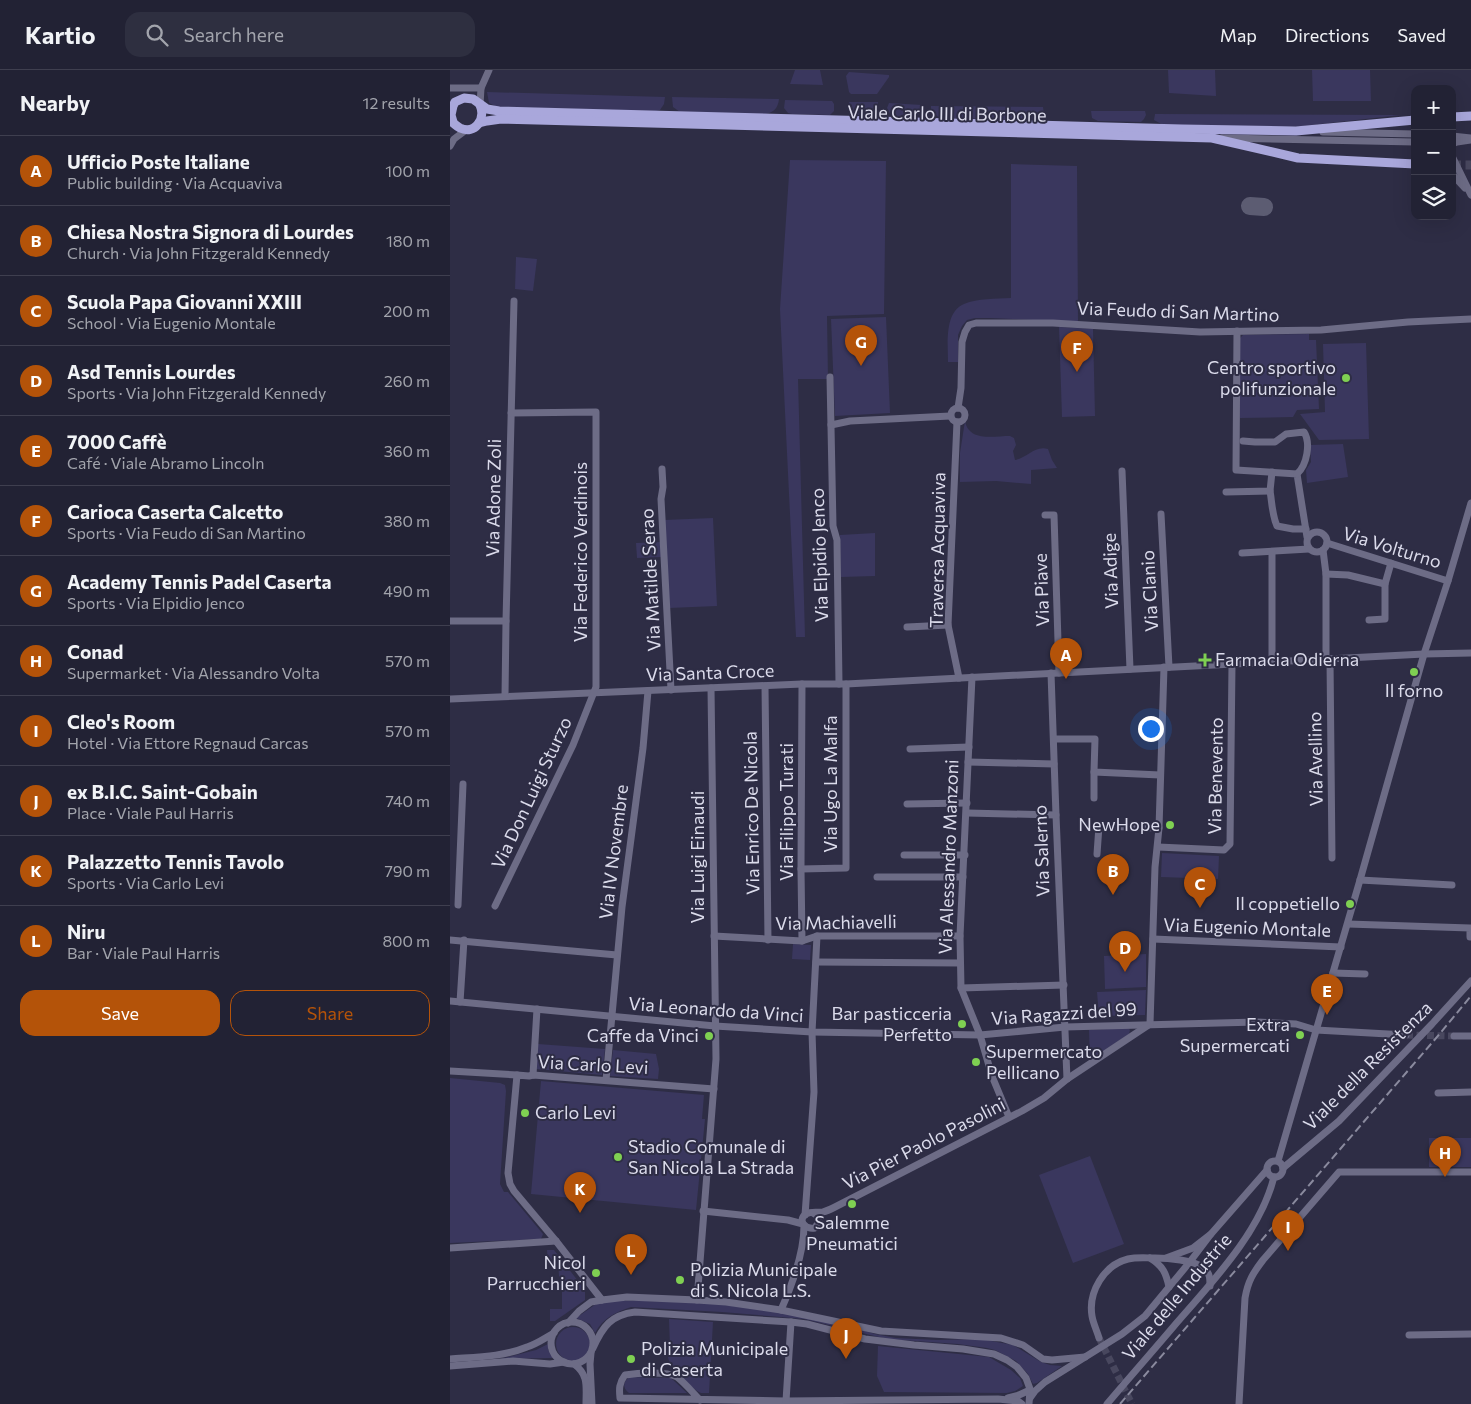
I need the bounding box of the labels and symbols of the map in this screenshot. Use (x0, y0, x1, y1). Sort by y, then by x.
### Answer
street label: Viale Carlo III di Borbone (847, 100, 1047, 126)
street label: Via Feudo di San Martino (1076, 296, 1280, 326)
pin: G (845, 325, 877, 366)
pin: F (1061, 331, 1093, 372)
place label: Centro sportivo polifunzionale (1207, 356, 1336, 399)
marker: Centro sportivo polifunzionale (1340, 372, 1352, 384)
street label: Via Adone Zoli (481, 439, 505, 557)
street label: Via Federico Verdinois (569, 462, 591, 642)
street label: Traversa Acquaviva (925, 472, 949, 628)
street label: Via Elpidio Jenco (806, 488, 832, 623)
street label: Via Matilde Serao (635, 508, 665, 652)
street label: Via Volturno (1340, 522, 1444, 572)
street label: Via Adige (1098, 533, 1122, 609)
street label: Via Clanio (1136, 550, 1162, 633)
street label: Via Piave (1029, 553, 1053, 627)
pin: A (1050, 638, 1082, 679)
place label: Farmacia Odierna (1215, 648, 1359, 670)
marker: Farmacia Odierna (1199, 654, 1211, 666)
street label: Via Santa Croce (645, 659, 775, 685)
marker: Il forno (1408, 666, 1420, 678)
place label: Il forno (1385, 679, 1443, 701)
street label: Via Avellino (1303, 711, 1327, 807)
street label: Via Don Luigi Sturzo (486, 713, 576, 872)
street label: Via Ugo La Malfa (819, 715, 841, 853)
your location (1138, 716, 1164, 742)
street label: Via Benevento (1203, 717, 1227, 835)
street label: Via Enrico De Nicola (739, 731, 763, 895)
street label: Via Filippo Turati (775, 743, 797, 881)
street label: Via Alessandro Manzoni (934, 759, 962, 955)
street label: Via IV Novembre (594, 783, 632, 921)
street label: Via Luigi Einaudi (686, 791, 708, 923)
street label: Via Salerno (1028, 805, 1054, 897)
place label: NewHope (1078, 813, 1160, 835)
marker: NewHope (1164, 819, 1176, 831)
pin: B (1097, 854, 1129, 895)
pin: C (1184, 867, 1216, 908)
place label: Il coppetiello (1235, 892, 1340, 914)
marker: Il coppetiello (1344, 898, 1356, 910)
street label: Via Machiavelli (775, 910, 897, 934)
street label: Via Eugenio Montale (1163, 913, 1331, 941)
pin: D (1109, 931, 1141, 972)
pin: E (1311, 974, 1343, 1015)
street label: Via Leonardo da Vinci (628, 992, 804, 1026)
street label: Viale della Resistenza (1298, 996, 1436, 1134)
street label: Via Ragazzi del 99 (990, 997, 1138, 1029)
place label: Bar pasticceria Perfetto (832, 1002, 952, 1045)
place label: Extra Supermercati (1180, 1013, 1290, 1056)
marker: Bar pasticceria Perfetto (956, 1018, 968, 1030)
place label: Caffe da Vinci (587, 1024, 699, 1046)
marker: Extra Supermercati (1294, 1029, 1306, 1041)
marker: Caffe da Vinci (703, 1030, 715, 1042)
place label: Supermercato Pellicano (986, 1040, 1102, 1083)
street label: Via Carlo Levi (537, 1050, 649, 1078)
marker: Supermercato Pellicano (970, 1056, 982, 1068)
street label: Via Pier Paolo Pasolini (838, 1092, 1009, 1194)
place label: Carlo Levi (535, 1101, 616, 1123)
marker: Carlo Levi (519, 1107, 531, 1119)
place label: Stadio Comunale di San Nicola La Strada (628, 1135, 794, 1178)
pin: H (1429, 1136, 1461, 1177)
marker: Stadio Comunale di San Nicola La Strada (612, 1151, 624, 1163)
pin: K (564, 1172, 596, 1213)
marker: Salemme Pneumatici (846, 1198, 858, 1210)
pin: I (1272, 1210, 1304, 1251)
place label: Salemme Pneumatici (806, 1211, 898, 1254)
street label: Viale delle Industrie (1117, 1229, 1236, 1364)
pin: L (615, 1234, 647, 1275)
place label: Nicol Parrucchieri (487, 1251, 586, 1294)
place label: Polizia Municipale di S. Nicola L.S. (690, 1258, 837, 1301)
marker: Nicol Parrucchieri (590, 1267, 602, 1279)
marker: Polizia Municipale di S. Nicola L.S. (674, 1274, 686, 1286)
pin: J (830, 1318, 862, 1359)
place label: Polizia Municipale di Caserta (641, 1337, 788, 1380)
marker: Polizia Municipale di Caserta (625, 1353, 637, 1365)

